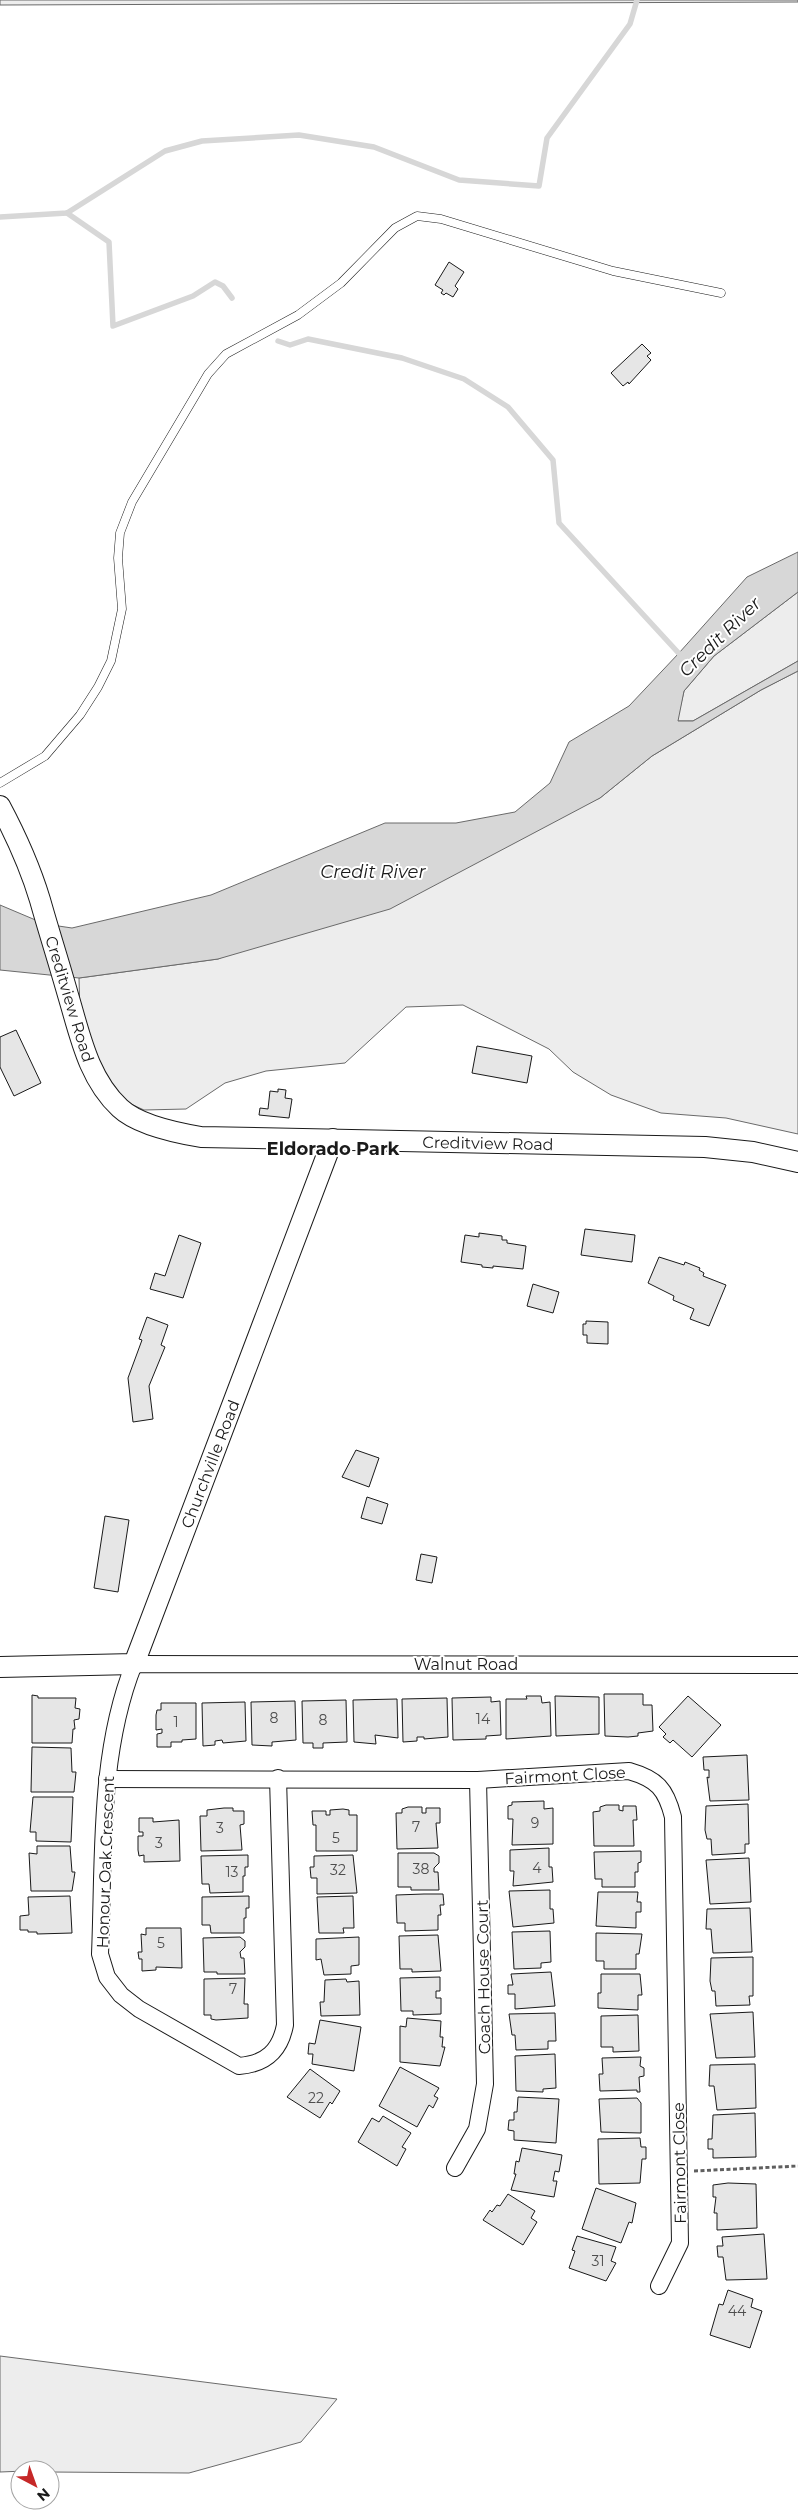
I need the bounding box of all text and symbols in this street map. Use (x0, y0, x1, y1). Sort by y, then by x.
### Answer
water label: Credit River (674, 592, 766, 681)
water label: Credit River (320, 861, 426, 883)
street label: Creditview Road (41, 934, 98, 1065)
street label: Creditview Road (422, 1133, 554, 1154)
district label: Eldorado Park (267, 1138, 400, 1160)
street label: Churchville Road (177, 1397, 244, 1531)
street label: Walnut Road (414, 1655, 518, 1674)
house number: 8 (270, 1709, 279, 1727)
house number: 14 (476, 1710, 491, 1728)
house number: 8 (319, 1711, 328, 1729)
house number: 1 (173, 1713, 179, 1731)
street label: Fairmont Close (504, 1763, 626, 1788)
street label: Honour Oak Crescent (93, 1775, 118, 1949)
house number: 9 (531, 1814, 539, 1832)
house number: 7 (412, 1818, 420, 1836)
house number: 3 (216, 1819, 224, 1837)
house number: 5 (332, 1829, 340, 1847)
house number: 3 (155, 1834, 163, 1852)
house number: 4 (532, 1859, 542, 1877)
house number: 38 (413, 1860, 429, 1878)
house number: 32 (330, 1861, 346, 1879)
house number: 13 (226, 1863, 239, 1881)
street label: Coach House Court (473, 1899, 494, 2054)
house number: 5 (157, 1934, 165, 1952)
house number: 7 (229, 1980, 237, 1998)
house number: 22 (308, 2089, 324, 2107)
street label: Fairmont Close (669, 2102, 690, 2224)
house number: 31 (592, 2252, 604, 2270)
house number: 44 (728, 2302, 747, 2320)
north arrow (10, 2460, 60, 2510)
text: N (33, 2484, 54, 2505)

